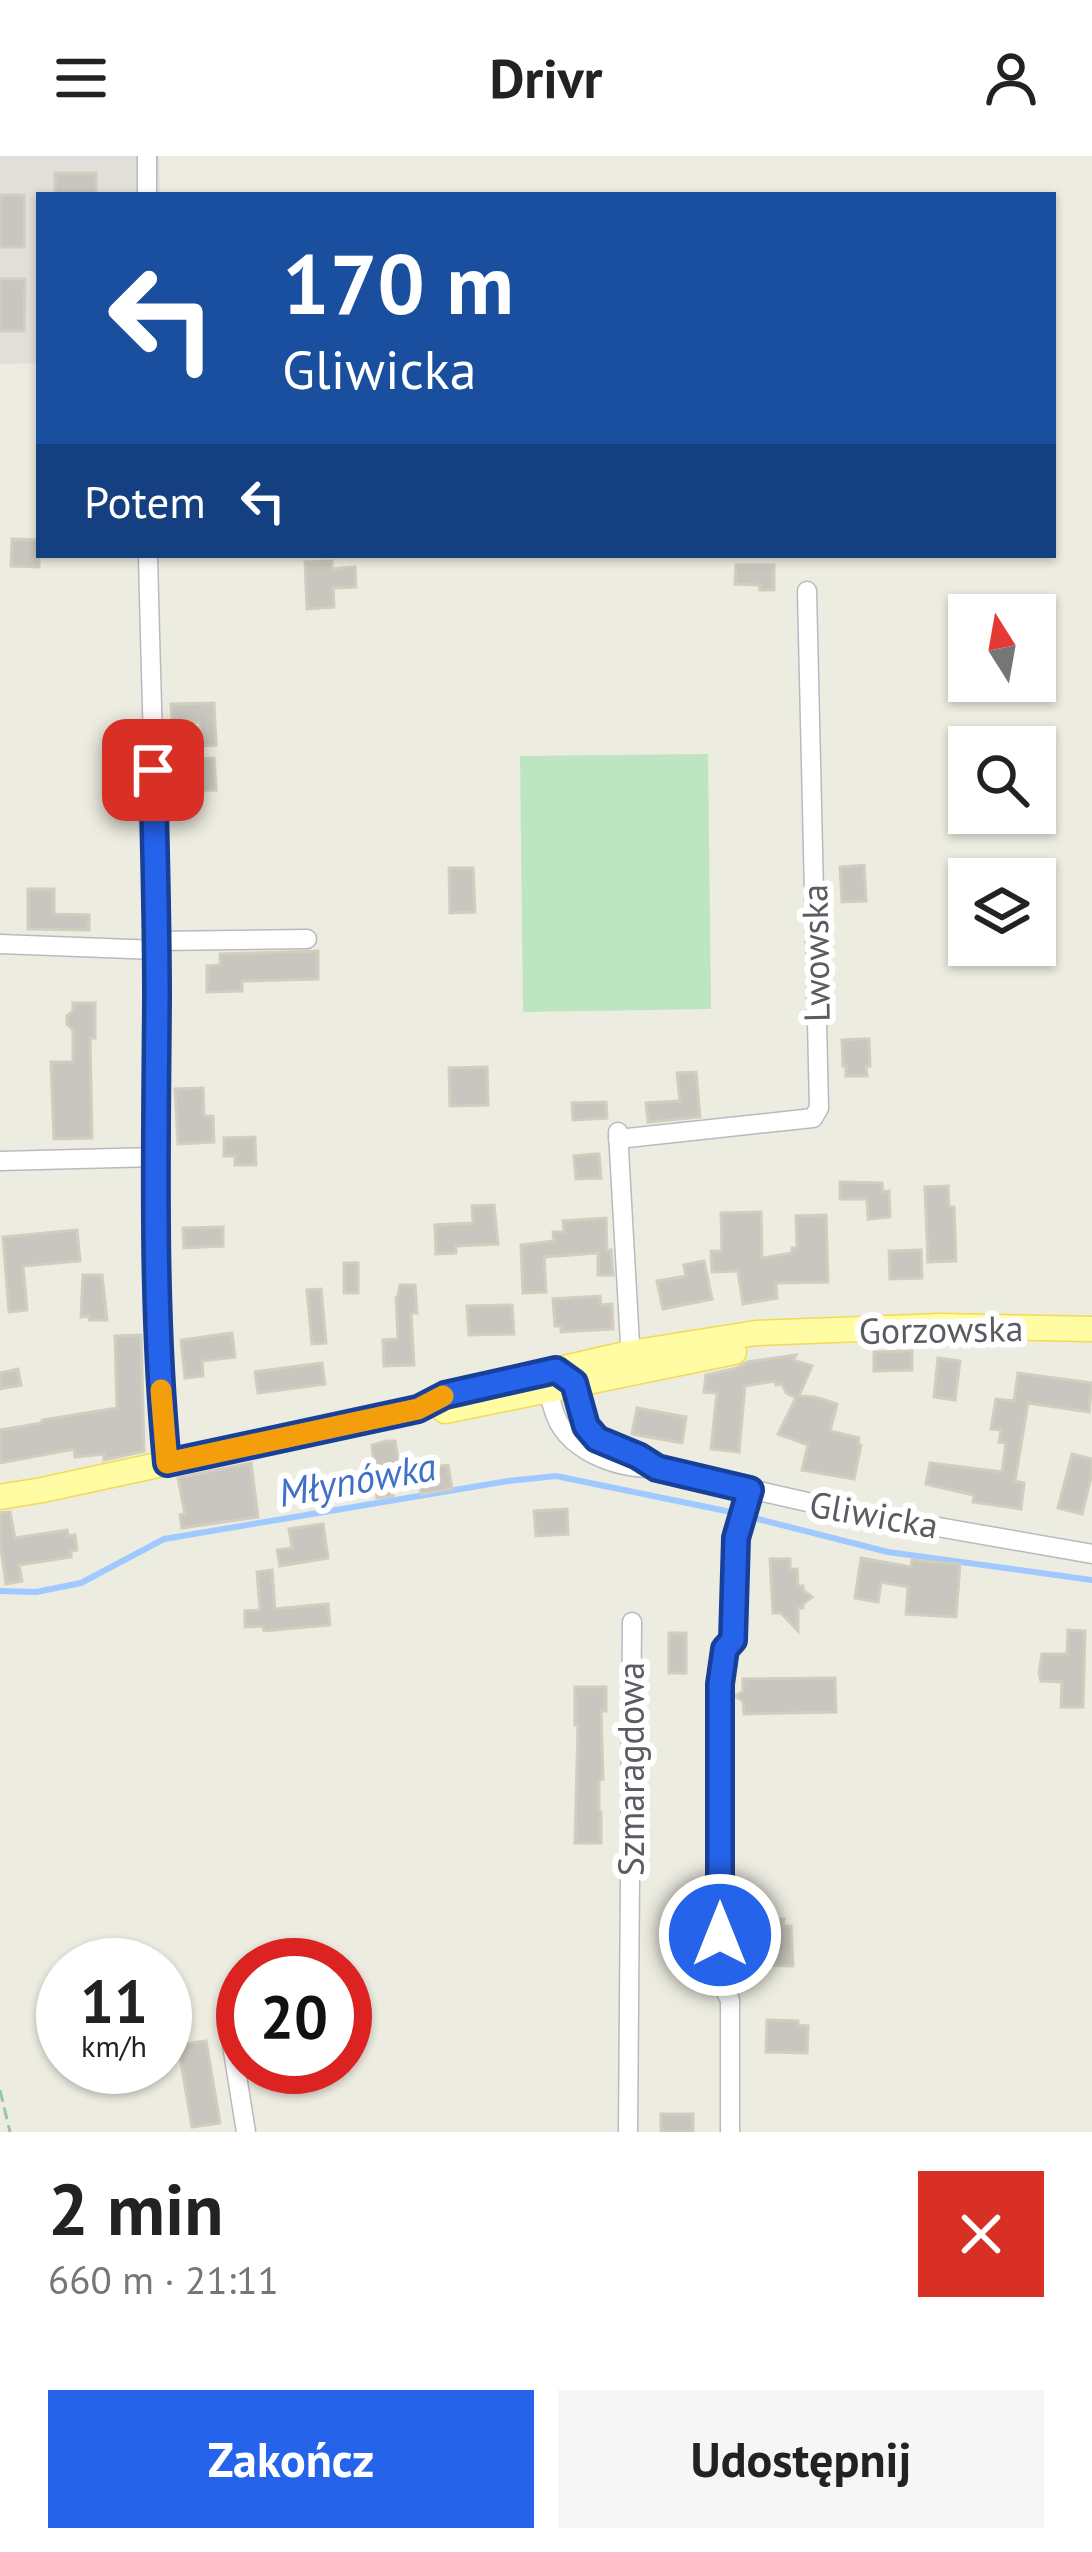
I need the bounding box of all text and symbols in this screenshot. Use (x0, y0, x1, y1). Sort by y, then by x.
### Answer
text: Drivr (489, 43, 603, 113)
icon: menu (48, 45, 114, 111)
icon: person (978, 45, 1044, 111)
text: 170 m (282, 228, 514, 337)
icon: left (84, 240, 240, 396)
text: Gliwicka (282, 334, 476, 404)
icon: left (230, 468, 296, 534)
text: Potem (84, 472, 206, 530)
north arrow (948, 594, 1056, 702)
map controls (948, 594, 1056, 966)
pin (102, 719, 204, 821)
button: search (948, 726, 1056, 834)
icon: arrive (120, 737, 186, 803)
button: layers (948, 858, 1056, 966)
street label: Lwowska (790, 884, 840, 1022)
street label: Gorzowska (858, 1304, 1024, 1354)
water label: Młynówka (274, 1440, 440, 1518)
street label: Gliwicka (806, 1480, 942, 1548)
street label: Szmaragdowa (607, 1662, 654, 1876)
position arrow (657, 1872, 783, 1998)
speed limit sign: 20 (216, 1938, 372, 2094)
text: 11 (80, 1962, 148, 2040)
text: km/h (81, 2026, 147, 2065)
text: 2 min (48, 2162, 224, 2255)
button: close (918, 2171, 1044, 2297)
text: 660 m · 21:11 (48, 2254, 279, 2305)
button: Zakończ (48, 2390, 534, 2528)
button: Udostępnij (558, 2390, 1044, 2528)

